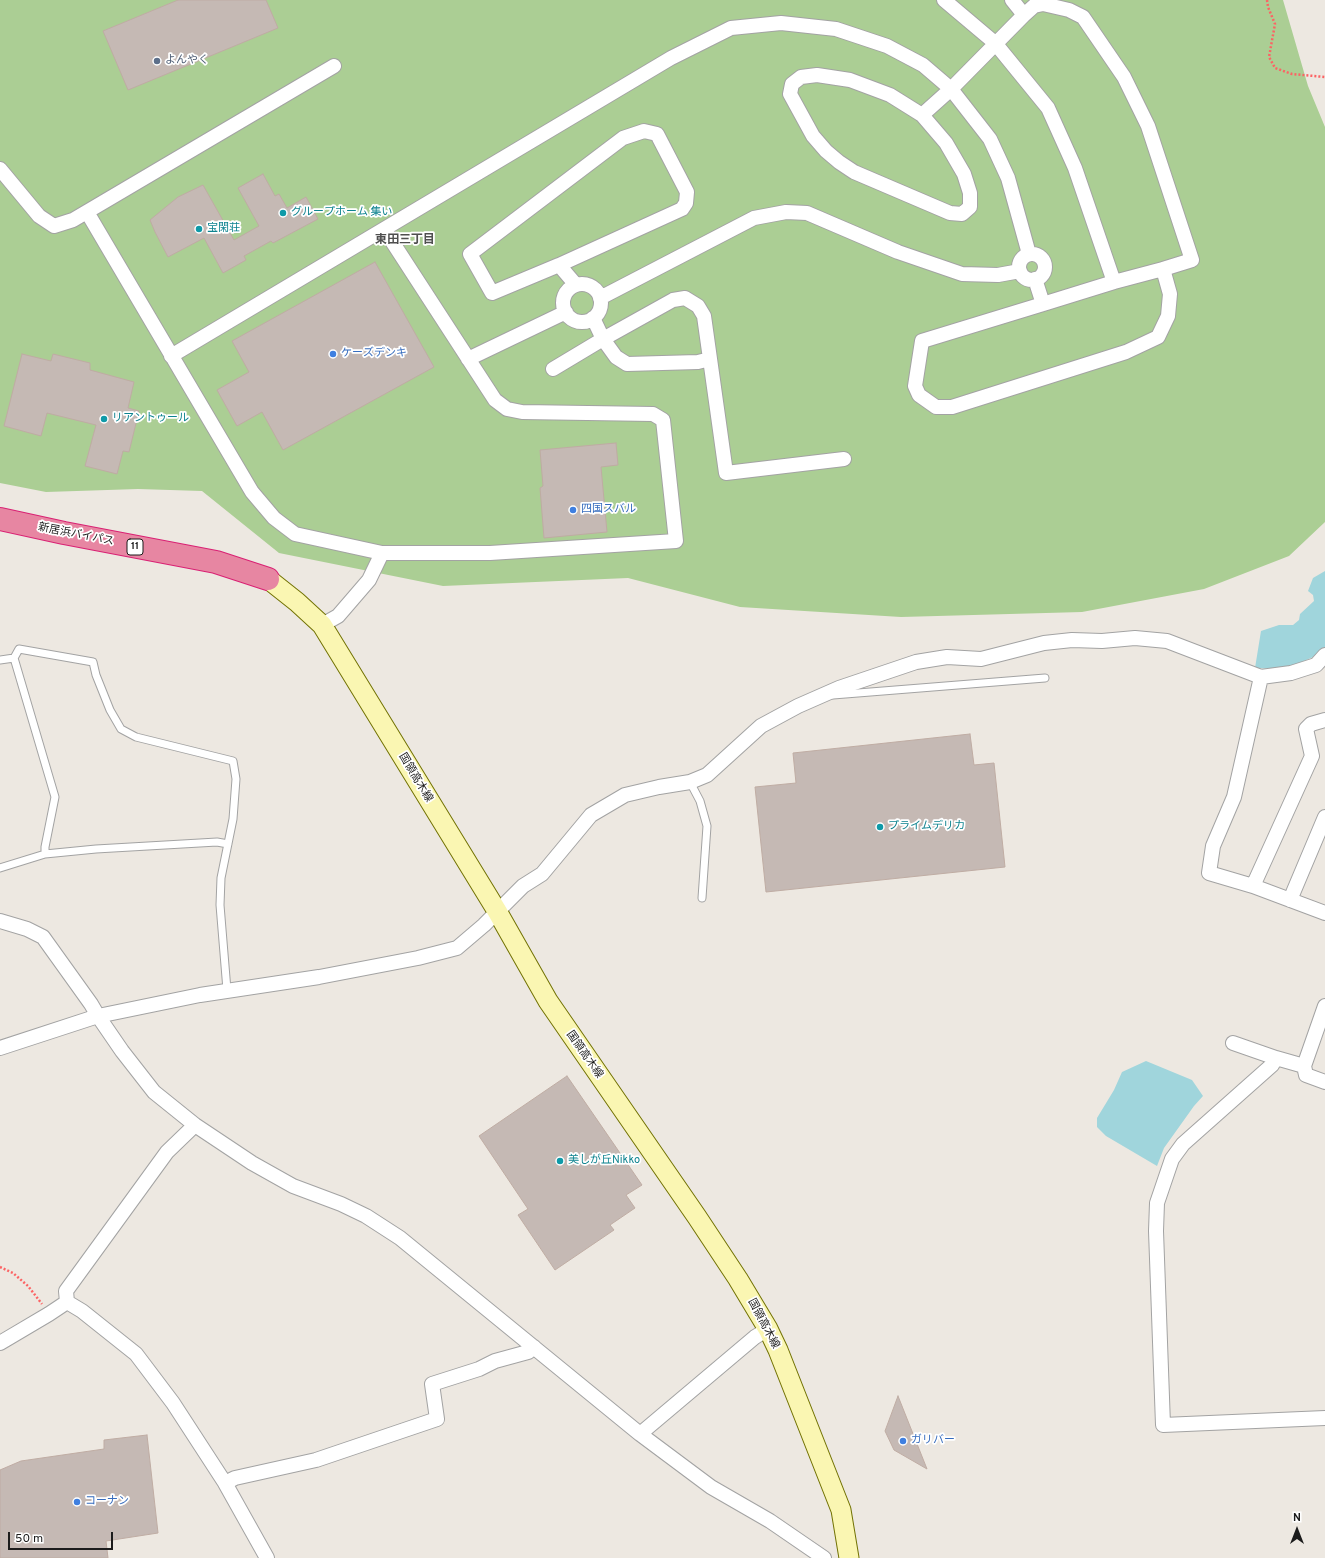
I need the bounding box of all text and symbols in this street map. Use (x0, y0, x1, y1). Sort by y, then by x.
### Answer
place label: よんやく (165, 54, 209, 68)
marker: よんやく (152, 56, 162, 66)
place label: グループホーム 集い (291, 206, 393, 220)
marker: グループホーム 集い (278, 208, 288, 218)
place label: 宝閑荘 (207, 222, 240, 236)
marker: 宝閑荘 (194, 224, 204, 234)
district label: 東田三丁目 (375, 234, 435, 248)
place label: ケーズデンキ (341, 347, 407, 361)
marker: ケーズデンキ (328, 349, 338, 359)
place label: リアントゥール (112, 412, 189, 426)
marker: リアントゥール (99, 414, 109, 424)
place label: 四国スバル (581, 503, 636, 517)
marker: 四国スバル (568, 505, 578, 515)
street label: 新居浜バイパス (37, 521, 115, 549)
road number: 11 (127, 539, 143, 555)
street label: 国領高木線 (395, 751, 435, 805)
place label: プライムデリカ (888, 820, 965, 834)
marker: プライムデリカ (875, 822, 885, 832)
street label: 国領高木線 (563, 1029, 605, 1081)
place label: 美しが丘Nikko (568, 1154, 640, 1168)
marker: 美しが丘Nikko (555, 1156, 565, 1166)
street label: 国領高木線 (744, 1297, 782, 1351)
place label: ガリバー (911, 1434, 955, 1448)
marker: ガリバー (898, 1436, 908, 1446)
place label: コーナン (85, 1495, 129, 1509)
marker: コーナン (72, 1497, 82, 1507)
north arrow (1277, 1510, 1317, 1550)
text: N (1293, 1511, 1301, 1525)
scale bar (10, 1524, 115, 1550)
text: 50 m (15, 1531, 43, 1547)

